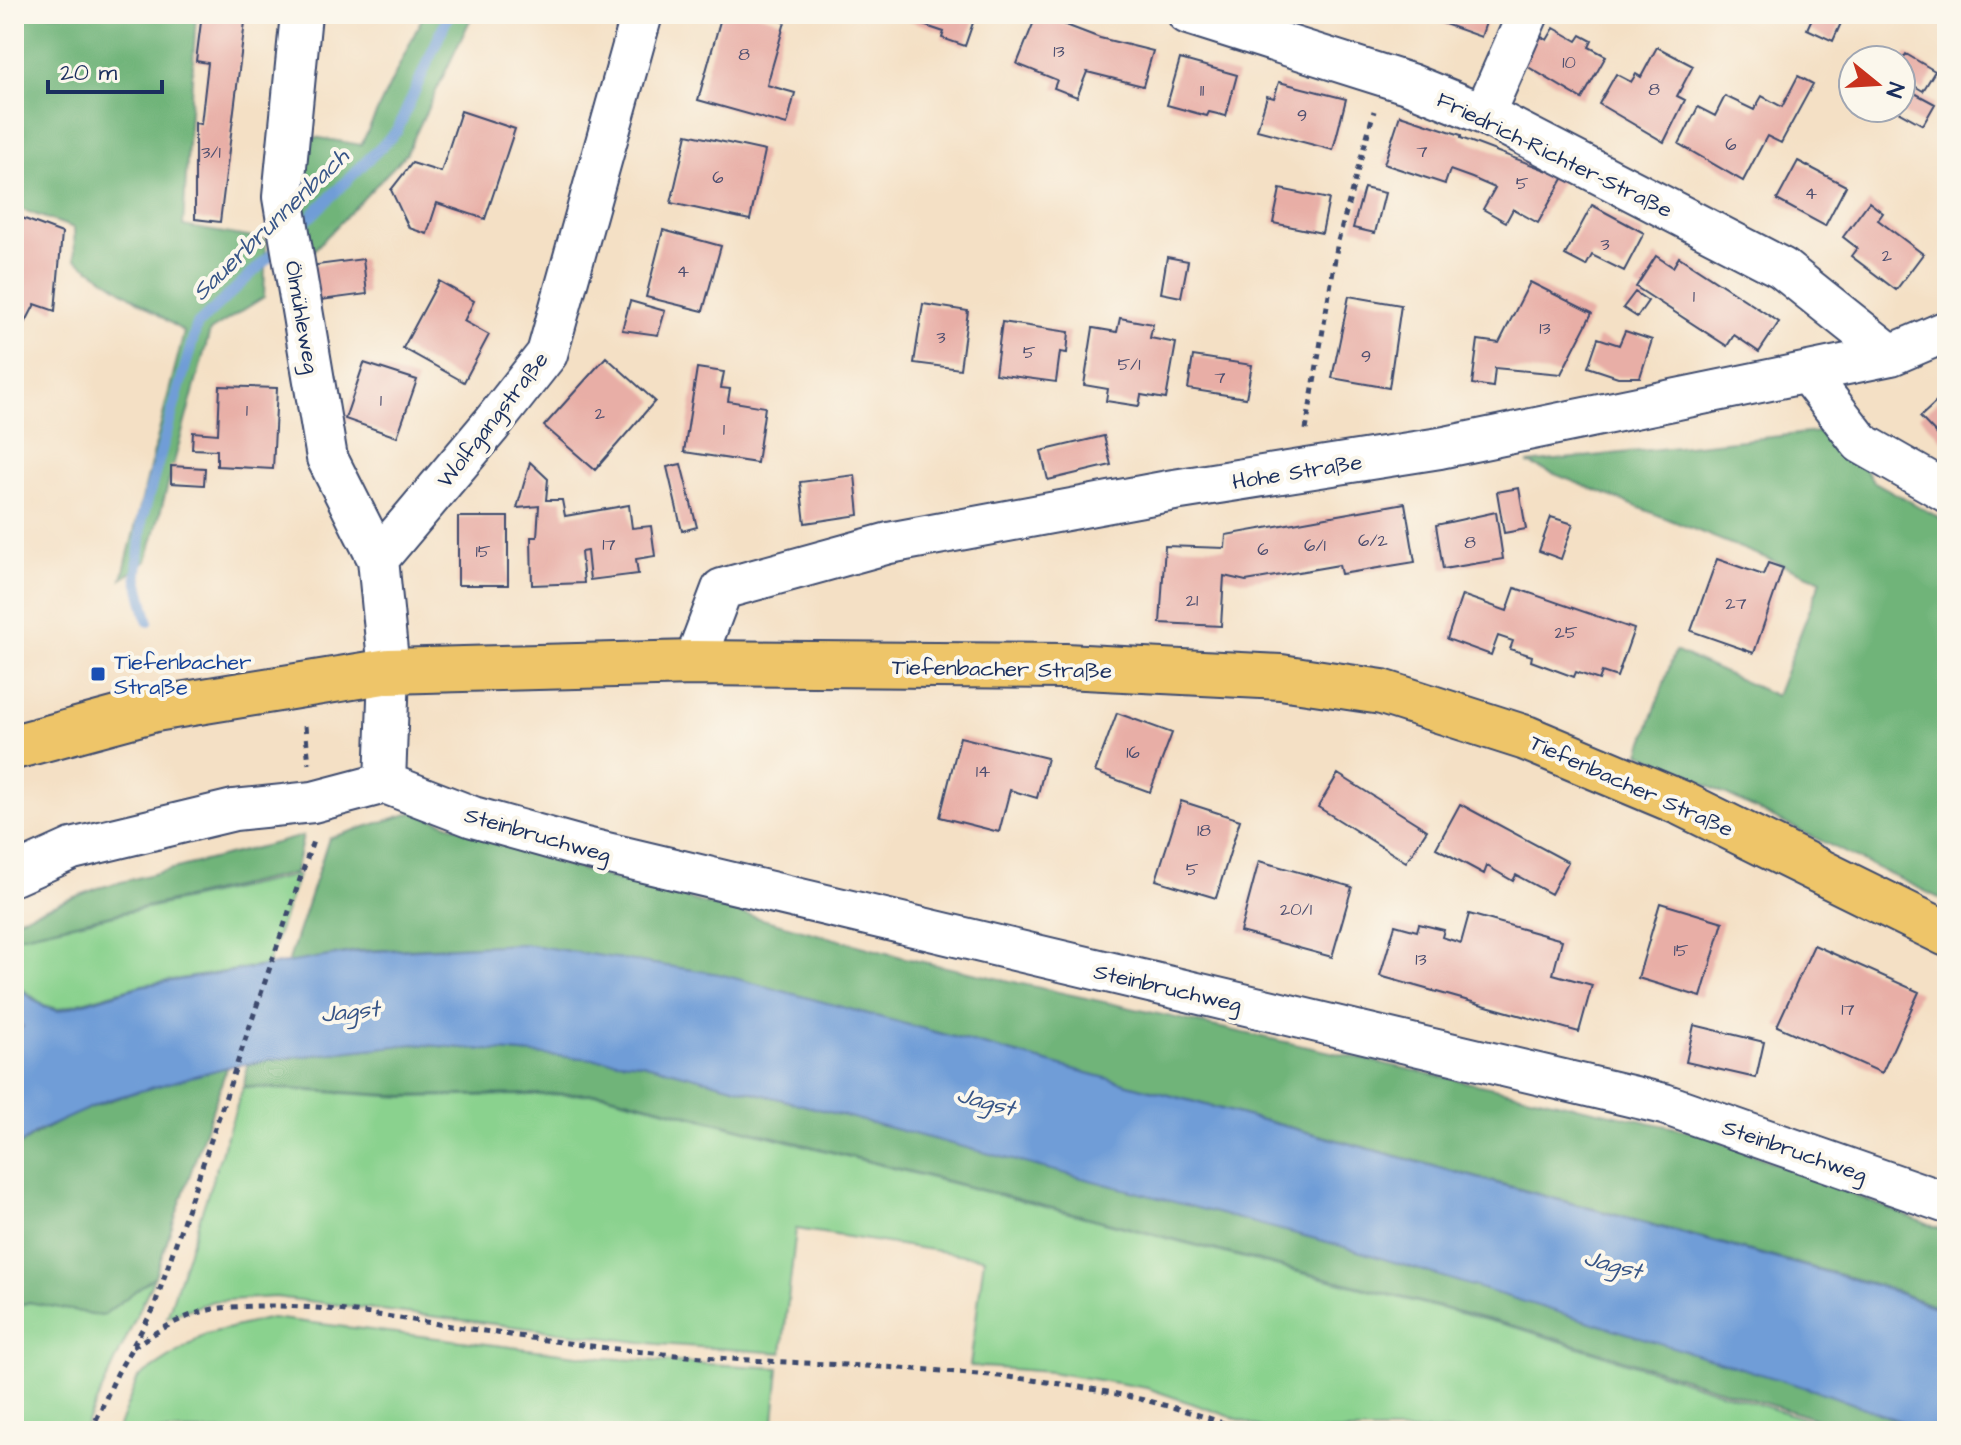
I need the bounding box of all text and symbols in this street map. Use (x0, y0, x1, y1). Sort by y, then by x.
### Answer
house number: 13 (1053, 39, 1065, 64)
house number: 8 (738, 42, 750, 67)
scale bar (48, 44, 162, 94)
north arrow (1837, 44, 1917, 124)
house number: 10 (1562, 50, 1576, 75)
text: 20 m (60, 56, 117, 90)
house number: 8 (1648, 77, 1660, 102)
house number: 11 (1200, 78, 1204, 103)
text: N (1878, 78, 1911, 101)
street label: Friedrich-Richter-Straße (1431, 85, 1677, 226)
house number: 9 (1297, 103, 1307, 128)
house number: 6 (1725, 132, 1737, 157)
house number: 7 (1416, 139, 1428, 164)
water label: Sauerbrunnenbach (185, 140, 358, 309)
house number: 3/1 (201, 140, 221, 165)
house number: 6 (712, 165, 724, 190)
house number: 5 (1516, 171, 1529, 196)
house number: 4 (1805, 181, 1817, 206)
house number: 3 (1600, 232, 1610, 257)
house number: 2 (1882, 243, 1893, 268)
street label: Ölmühleweg (275, 259, 327, 376)
house number: 4 (677, 259, 689, 284)
house number: 1 (1693, 284, 1695, 309)
house number: 13 (1539, 316, 1551, 341)
house number: 3 (936, 325, 946, 350)
house number: 5 (1023, 340, 1036, 365)
house number: 9 (1361, 344, 1371, 369)
street label: Wolfgangstraße (430, 345, 557, 495)
house number: 5/1 (1117, 352, 1141, 377)
house number: 7 (1214, 365, 1226, 390)
house number: 1 (380, 388, 382, 413)
house number: 1 (246, 398, 248, 423)
house number: 2 (595, 401, 606, 426)
house number: 1 (723, 417, 725, 442)
street label: Hohe Straße (1230, 447, 1365, 498)
house number: 6/2 (1358, 528, 1389, 553)
house number: 8 (1464, 530, 1476, 555)
house number: 17 (602, 532, 616, 557)
house number: 6/1 (1304, 533, 1326, 558)
house number: 6 (1257, 537, 1269, 562)
house number: 15 (475, 539, 491, 564)
house number: 21 (1186, 588, 1198, 613)
house number: 27 (1725, 591, 1747, 616)
house number: 25 (1554, 620, 1578, 645)
place label: Tiefenbacher Straße (114, 647, 251, 703)
street label: Tiefenbacher Straße (892, 652, 1112, 687)
marker: Tiefenbacher Straße (89, 665, 107, 683)
street label: Tiefenbacher Straße (1525, 727, 1738, 845)
house number: 16 (1126, 740, 1140, 765)
house number: 14 (976, 759, 990, 784)
street label: Steinbruchweg (461, 800, 614, 872)
house number: 18 (1197, 818, 1211, 843)
house number: 5 (1186, 857, 1199, 882)
house number: 20/1 (1280, 897, 1312, 922)
house number: 15 (1673, 938, 1689, 963)
house number: 13 (1415, 947, 1427, 972)
street label: Steinbruchweg (1090, 956, 1245, 1021)
water label: Jagst (319, 992, 384, 1033)
house number: 17 (1841, 997, 1855, 1022)
water label: Jagst (953, 1078, 1021, 1128)
street label: Steinbruchweg (1718, 1112, 1871, 1192)
water label: Jagst (1580, 1241, 1648, 1291)

